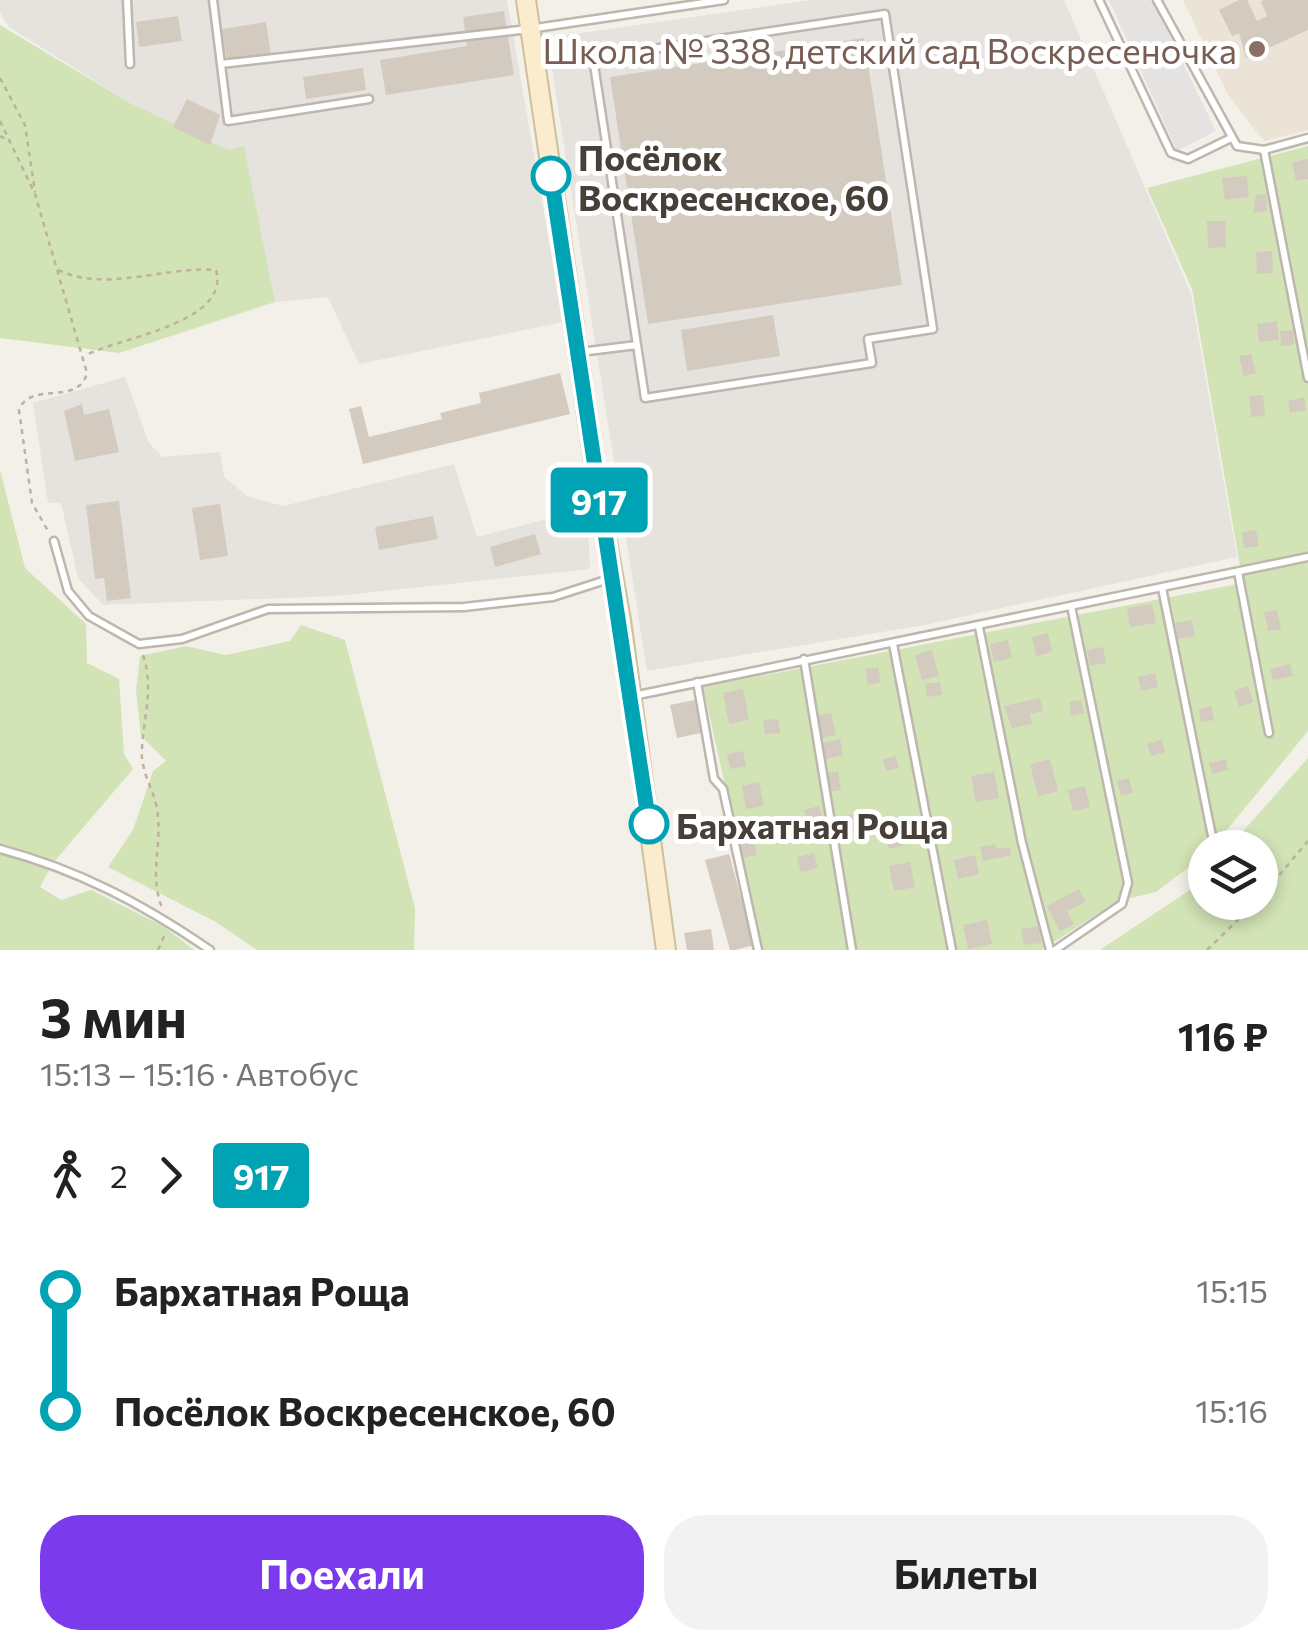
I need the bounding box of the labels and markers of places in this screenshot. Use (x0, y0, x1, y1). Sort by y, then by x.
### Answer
place label: Школа № 338, детский сад Воскресеночка (543, 28, 1237, 71)
marker: Школа № 338, детский сад Воскресеночка (1246, 38, 1268, 60)
place label: Посёлок Воскресенское, 60 (578, 135, 889, 218)
marker: Посёлок Воскресенское, 60 (532, 157, 570, 195)
place label: Бархатная Роща (676, 803, 948, 846)
marker: Бархатная Роща (630, 805, 668, 843)

